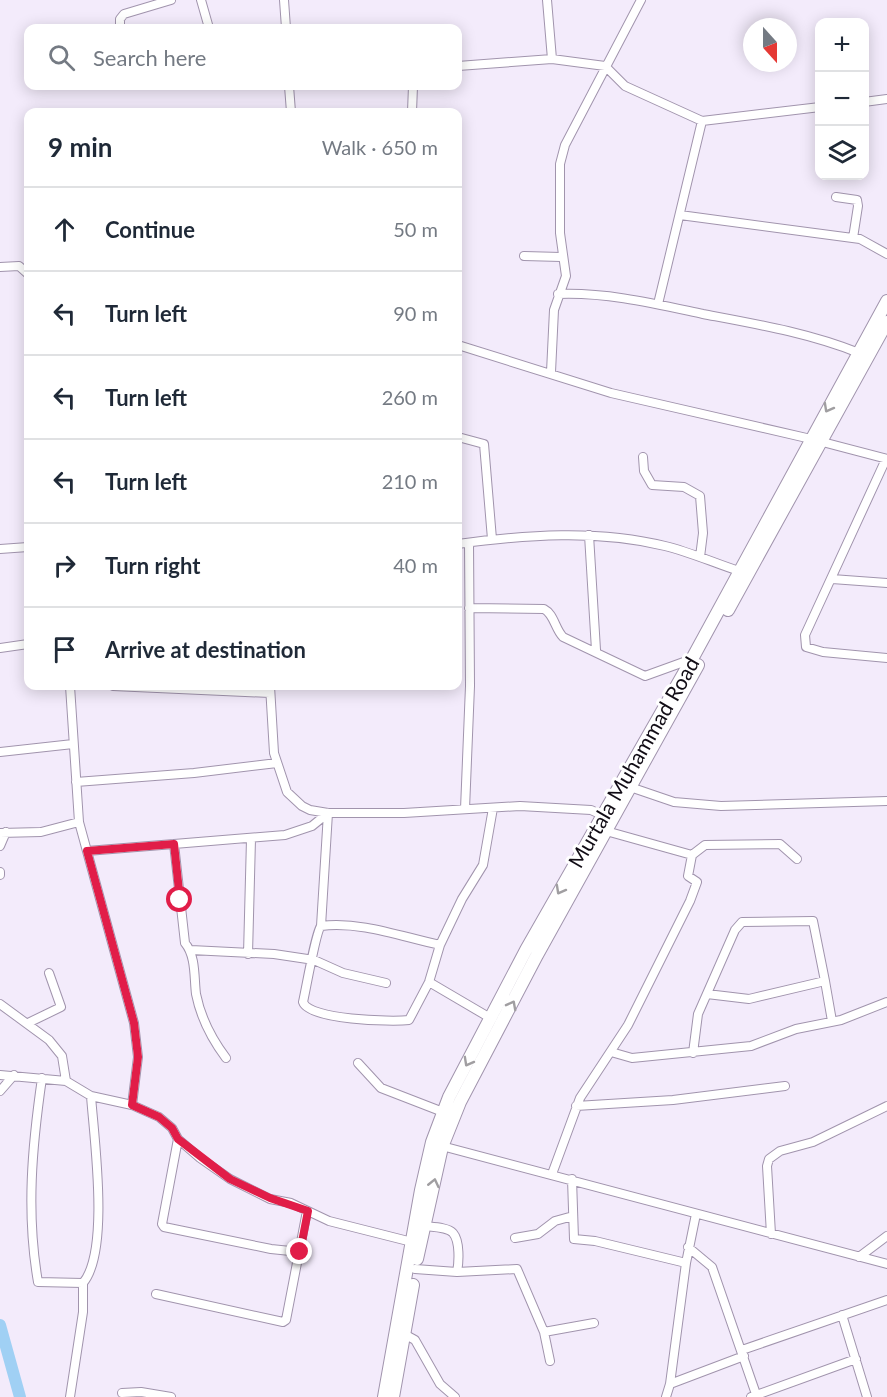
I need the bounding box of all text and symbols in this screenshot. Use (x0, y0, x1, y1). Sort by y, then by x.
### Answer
north arrow (743, 18, 797, 72)
map controls (815, 18, 869, 180)
button: + (815, 18, 869, 72)
search box (24, 24, 462, 90)
icon: search (45, 41, 78, 74)
text: Search here (93, 44, 206, 71)
button: − (815, 72, 869, 126)
button: layers (815, 126, 869, 180)
text: 9 min (48, 131, 112, 163)
text: Walk · 650 m (322, 135, 438, 159)
icon: ahead (48, 213, 81, 246)
text: Continue (105, 216, 195, 243)
text: 50 m (393, 217, 438, 241)
icon: left (48, 297, 81, 330)
text: Turn left (105, 300, 187, 327)
text: 90 m (393, 301, 438, 325)
icon: left (48, 381, 81, 414)
text: Turn left (105, 384, 187, 411)
text: 260 m (382, 385, 438, 409)
one-way arrow (824, 401, 835, 412)
icon: left (48, 465, 81, 498)
text: Turn left (105, 468, 187, 495)
text: 210 m (382, 469, 438, 493)
icon: right (48, 549, 81, 582)
text: Turn right (105, 552, 200, 579)
text: 40 m (393, 553, 438, 577)
icon: arrive (48, 633, 81, 666)
text: Arrive at destination (105, 636, 306, 663)
street label: Murtala Muhammad Road (562, 652, 704, 872)
one-way arrow (556, 884, 567, 894)
route start (166, 886, 192, 912)
one-way arrow (504, 1000, 516, 1011)
one-way arrow (464, 1056, 475, 1066)
one-way arrow (427, 1178, 440, 1188)
route end (286, 1238, 312, 1264)

